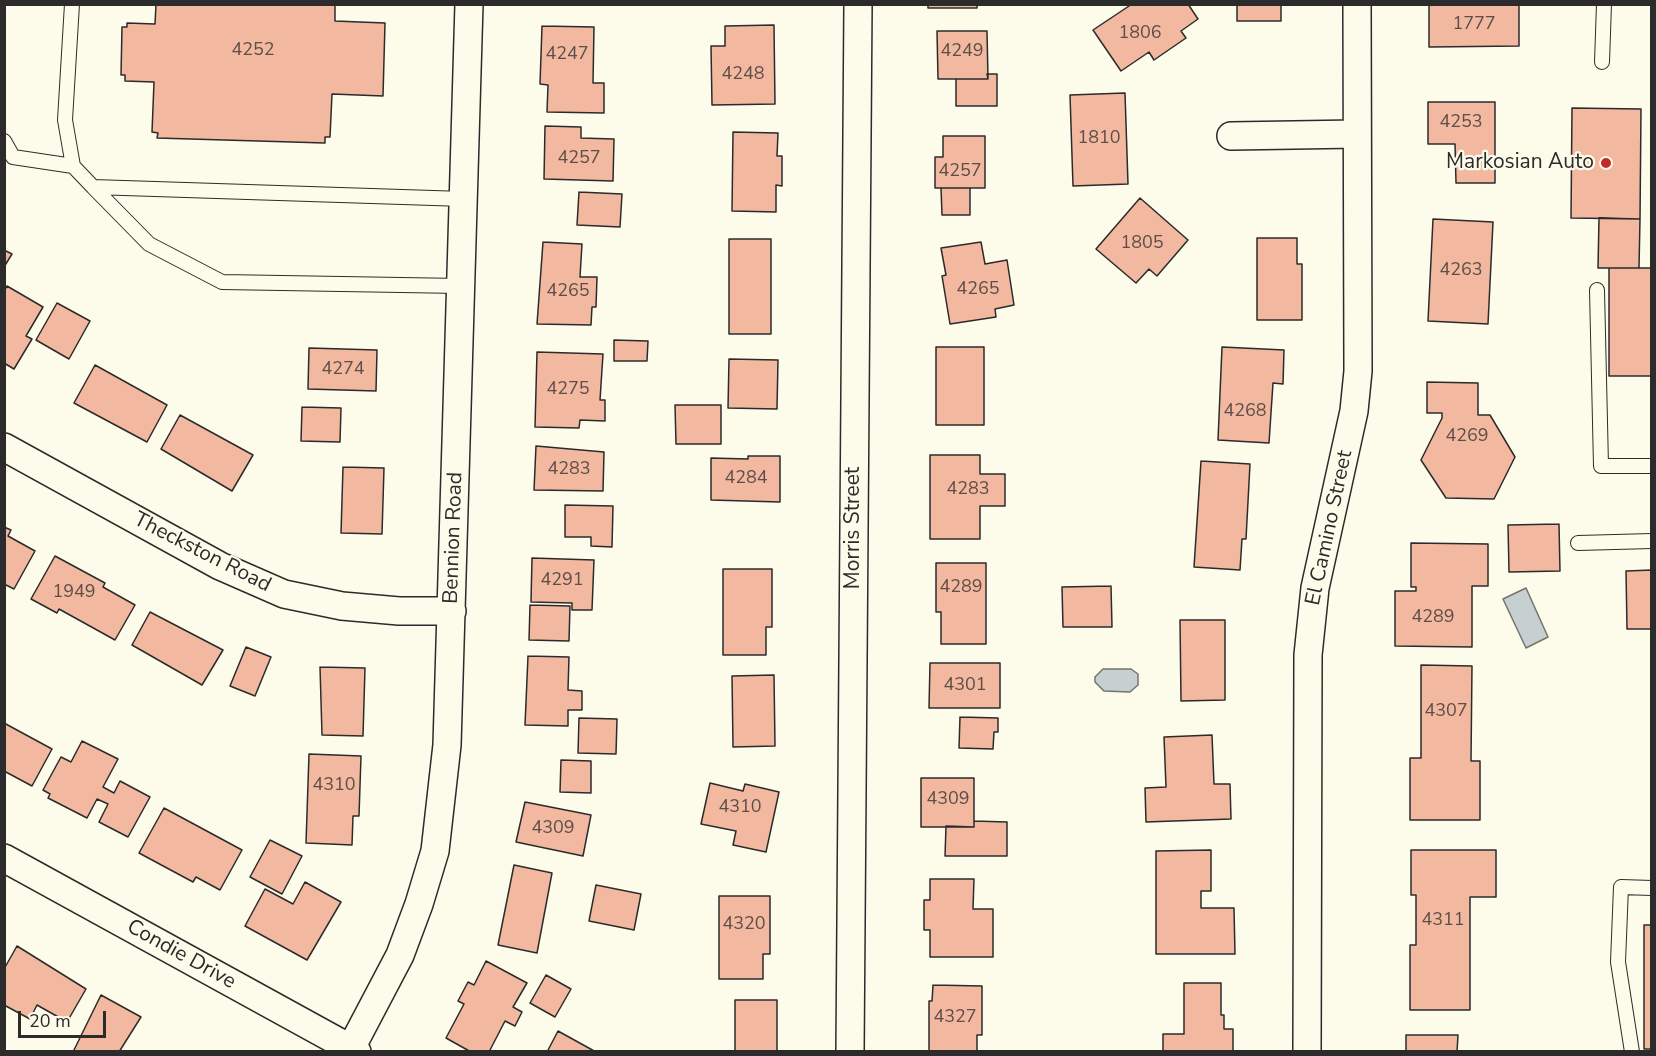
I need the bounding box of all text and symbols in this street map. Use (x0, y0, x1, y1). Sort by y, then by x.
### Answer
house number: 1777 (1452, 14, 1496, 36)
house number: 1806 (1118, 23, 1162, 45)
house number: 4252 (231, 40, 275, 62)
house number: 4249 (940, 41, 984, 63)
house number: 4247 (545, 44, 589, 66)
house number: 4248 (721, 64, 765, 86)
house number: 4253 (1439, 112, 1483, 134)
house number: 1810 (1077, 128, 1121, 150)
house number: 4257 (557, 148, 601, 170)
place label: Markosian Auto (1446, 150, 1594, 176)
marker: Markosian Auto (1599, 156, 1613, 170)
house number: 4257 (938, 161, 982, 183)
house number: 1805 (1120, 233, 1164, 255)
house number: 4263 (1439, 260, 1483, 282)
house number: 4265 (956, 279, 1000, 301)
house number: 4265 (546, 281, 590, 303)
house number: 4274 (321, 359, 365, 381)
house number: 4275 (546, 379, 590, 401)
house number: 4268 (1223, 401, 1267, 423)
house number: 4269 (1445, 426, 1489, 448)
street label: El Camino Street (1301, 448, 1359, 608)
house number: 4283 (547, 459, 591, 481)
street label: Morris Street (841, 467, 867, 589)
house number: 4284 (724, 468, 768, 490)
street label: Bennion Road (439, 472, 469, 604)
house number: 4283 (946, 479, 990, 501)
street label: Theckston Road (129, 508, 275, 598)
house number: 4291 (540, 570, 584, 592)
house number: 4289 (939, 577, 983, 599)
house number: 1949 (52, 582, 96, 604)
house number: 4289 (1411, 607, 1455, 629)
house number: 4301 (943, 675, 987, 697)
house number: 4307 (1424, 701, 1468, 723)
house number: 4310 (312, 775, 356, 797)
house number: 4309 (926, 789, 970, 811)
house number: 4310 (718, 797, 762, 819)
house number: 4309 (531, 818, 575, 840)
house number: 4311 (1421, 910, 1465, 932)
house number: 4320 (722, 914, 766, 936)
street label: Condie Drive (122, 915, 240, 995)
scale bar (21, 999, 110, 1037)
house number: 4327 (933, 1007, 977, 1029)
text: 20 m (29, 1009, 71, 1033)

